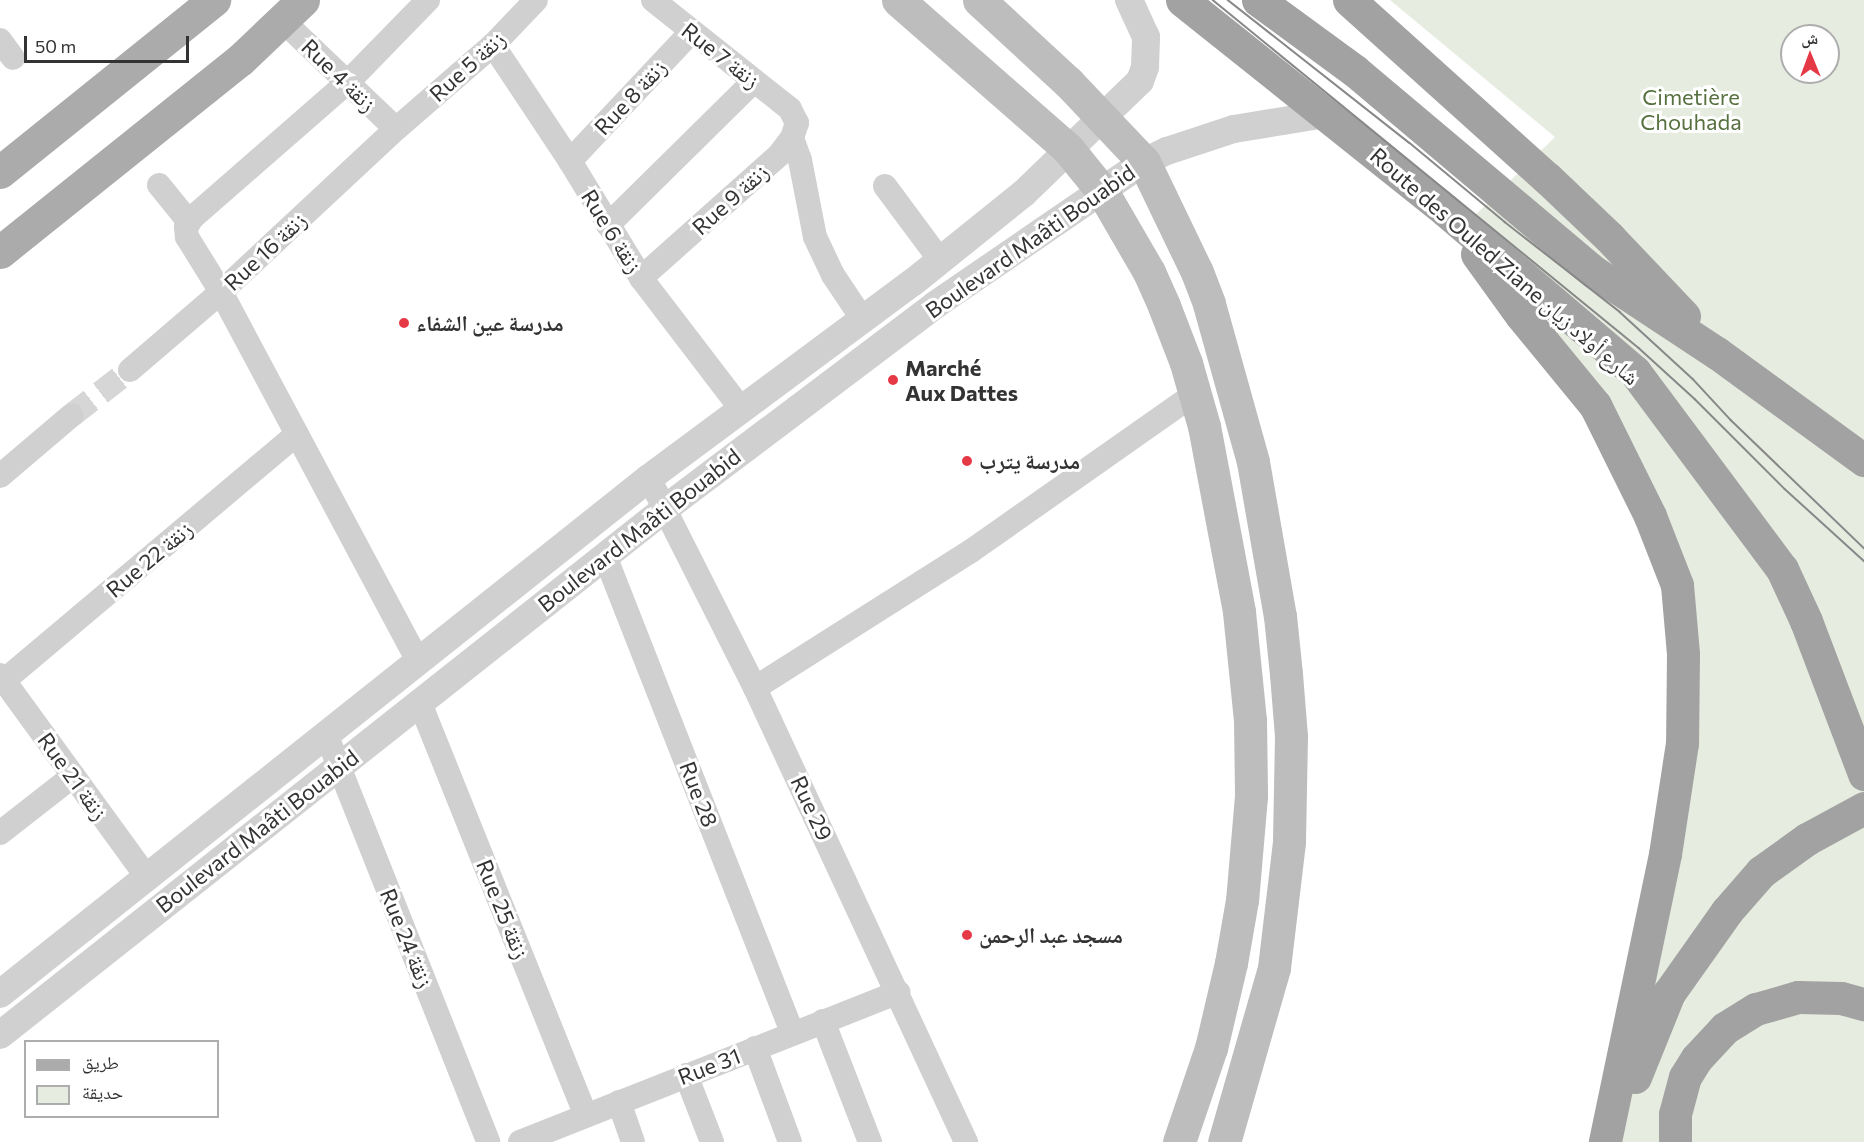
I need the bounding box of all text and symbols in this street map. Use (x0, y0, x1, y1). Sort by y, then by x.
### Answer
street label: Rue 7 زنقة (677, 16, 765, 94)
scale bar (27, 24, 192, 62)
north arrow (1780, 24, 1840, 84)
street label: Rue 5 زنقة (424, 25, 510, 107)
text: ش (1801, 28, 1818, 47)
street label: Rue 4 زنقة (296, 33, 382, 117)
text: 50 m (35, 35, 76, 57)
street label: Rue 8 زنقة (589, 54, 671, 140)
park label: Cimetière Chouhada (1640, 83, 1742, 134)
street label: Route des Ouled Ziane شارع أولاد زيان (1365, 142, 1645, 390)
street label: Rue 9 زنقة (687, 158, 773, 240)
street label: Boulevard Maâti Bouabid (920, 159, 1140, 323)
street label: Rue 6 زنقة (576, 184, 648, 278)
street label: Rue 16 زنقة (218, 206, 312, 296)
place label: مدرسة عين الشفاء (416, 310, 564, 336)
marker: مدرسة عين الشفاء (397, 316, 411, 330)
place label: Marché Aux Dattes (905, 354, 1018, 406)
marker: Marché Aux Dattes (886, 373, 900, 387)
street label: Boulevard Maâti Bouabid (533, 443, 745, 617)
place label: مدرسة يترب (979, 448, 1080, 474)
marker: مدرسة يترب (960, 454, 974, 468)
street label: Rue 22 زنقة (101, 515, 197, 603)
street label: Rue 21 زنقة (32, 727, 114, 825)
street label: Boulevard Maâti Bouabid (151, 744, 363, 918)
street label: Rue 28 (674, 757, 724, 831)
street label: Rue 29 (786, 772, 838, 844)
street label: Rue 25 زنقة (471, 855, 535, 963)
street label: Rue 24 زنقة (375, 884, 439, 992)
place label: مسجد عبد الرحمن (979, 922, 1123, 948)
marker: مسجد عبد الرحمن (960, 928, 974, 942)
legend (24, 1040, 219, 1118)
street label: Rue 31 (674, 1042, 744, 1090)
text: طريق (82, 1051, 119, 1073)
text: حديقة (82, 1081, 123, 1103)

